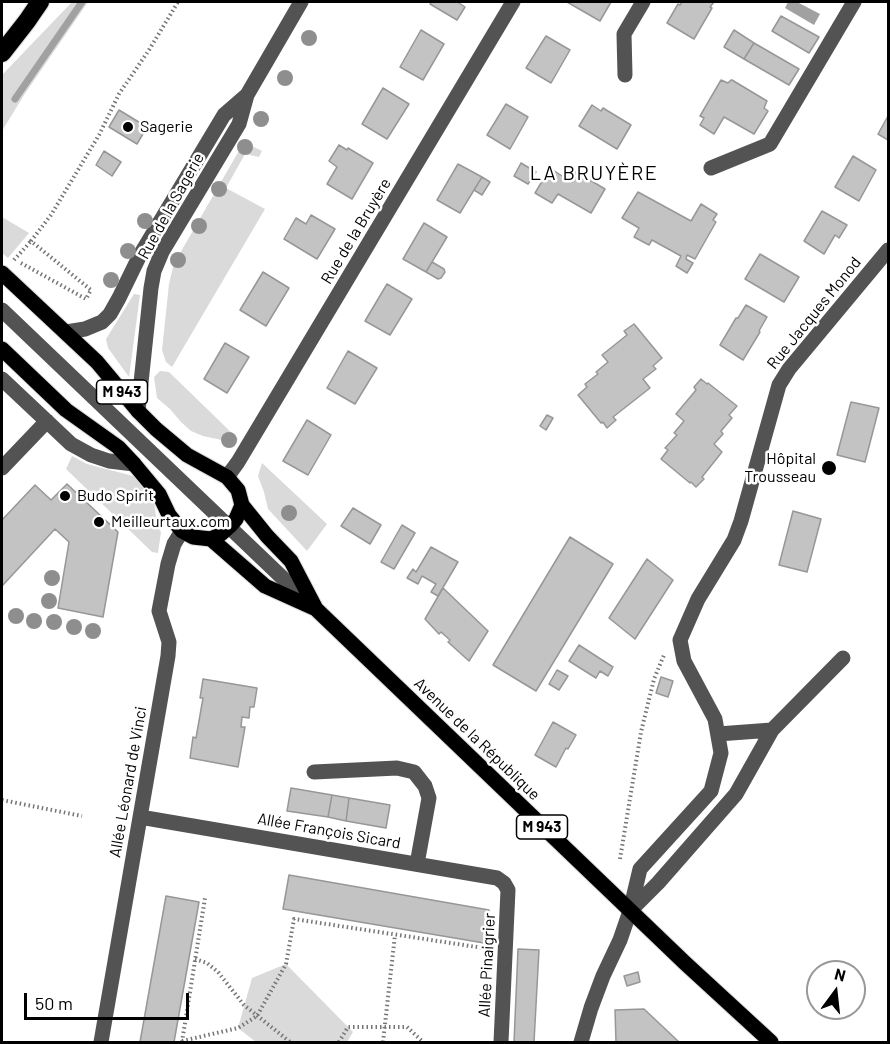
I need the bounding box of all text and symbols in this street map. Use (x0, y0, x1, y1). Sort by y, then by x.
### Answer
place label: Sagerie (140, 117, 193, 137)
marker: Sagerie (121, 120, 135, 134)
street label: Rue de la Sagerie (134, 149, 208, 263)
district label: LA BRUYÈRE (530, 161, 658, 185)
street label: Rue de la Bruyère (317, 175, 395, 287)
street label: Rue Jacques Monod (763, 253, 865, 373)
road number: M 943 (96, 380, 148, 404)
place label: Hôpital Trousseau (744, 449, 816, 487)
marker: Hôpital Trousseau (820, 459, 838, 477)
place label: Budo Spirit (77, 486, 154, 506)
marker: Budo Spirit (58, 489, 72, 503)
place label: Meilleurtaux.com (111, 512, 230, 532)
marker: Meilleurtaux.com (92, 515, 106, 529)
street label: Avenue de la République (410, 674, 544, 804)
street label: Allée Léonard de Vinci (105, 705, 151, 859)
street label: Allée François Sicard (256, 809, 402, 853)
road number: M 943 (516, 815, 568, 839)
street label: Allée Pinaigrier (475, 912, 499, 1018)
north arrow (806, 960, 866, 1020)
text: N (833, 964, 848, 985)
scale bar (27, 981, 192, 1019)
text: 50 m (35, 992, 73, 1014)

